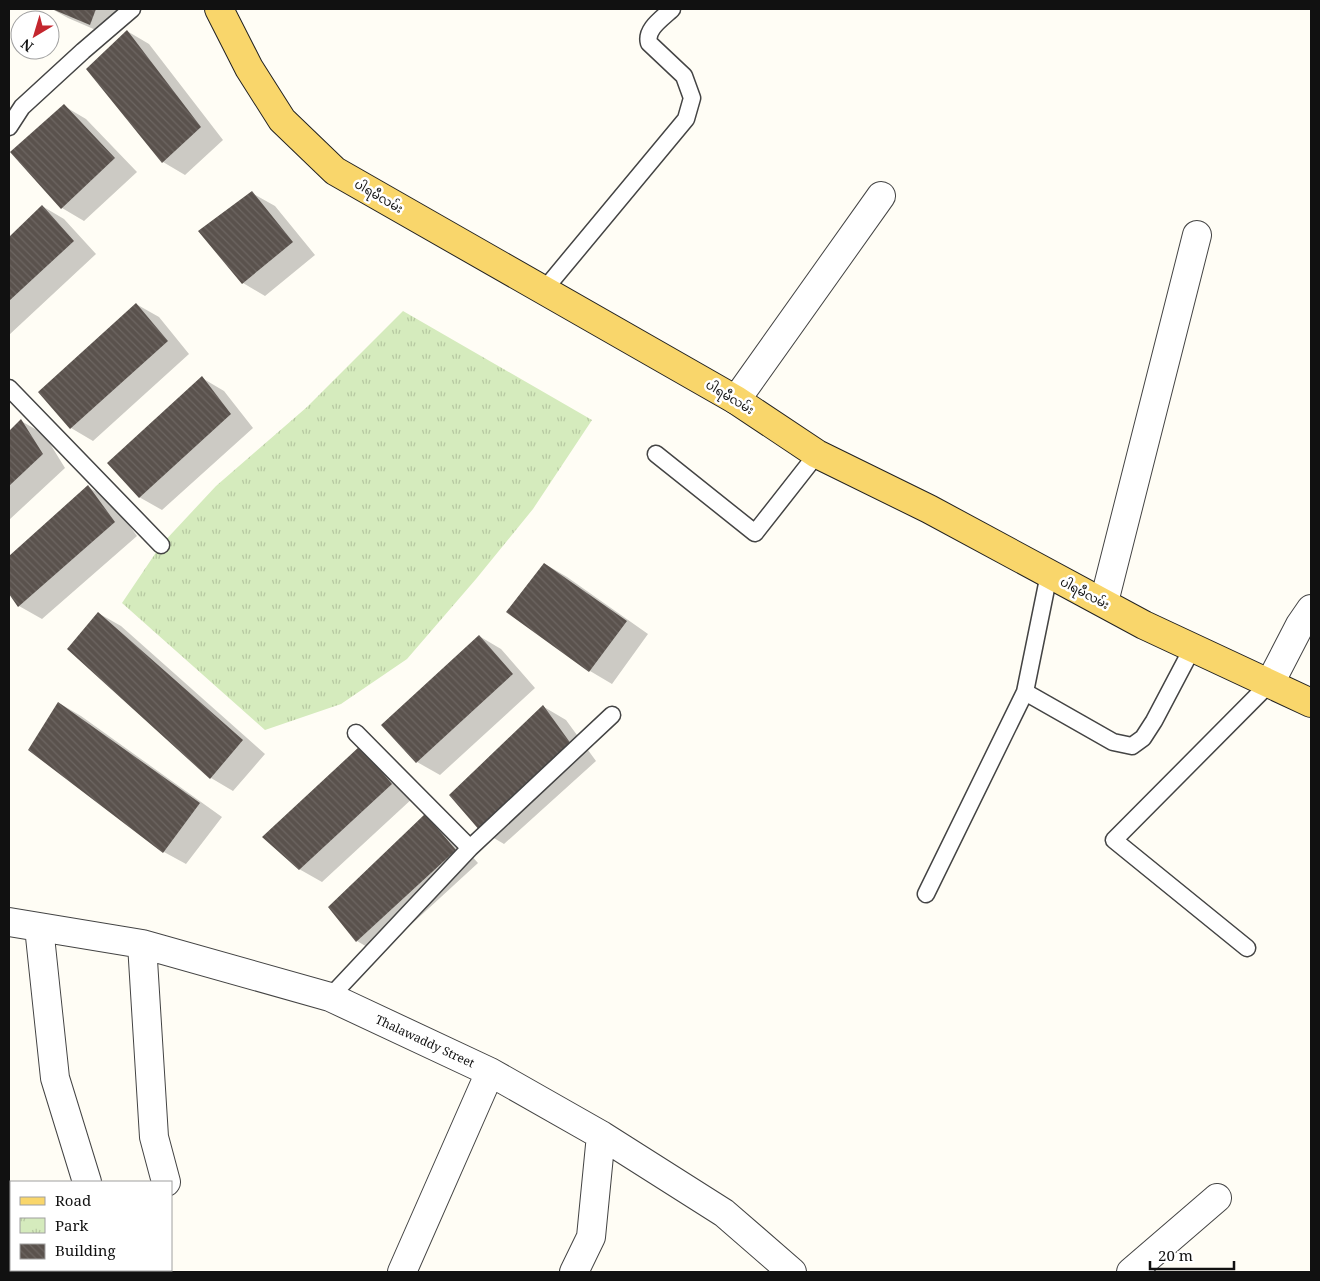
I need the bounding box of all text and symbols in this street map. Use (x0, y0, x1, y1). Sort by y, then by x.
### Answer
north arrow (10, 10, 60, 60)
text: N (16, 35, 37, 57)
street label: ပါရမီလမ်း (351, 175, 406, 218)
street label: ပါရမီလမ်း (702, 376, 757, 420)
street label: ပါရမီလမ်း (1056, 573, 1113, 615)
street label: Thalawaddy Street (373, 1011, 477, 1071)
legend (10, 1181, 172, 1271)
text: Road (55, 1190, 91, 1210)
text: Park (55, 1215, 89, 1235)
scale bar (1150, 1238, 1234, 1270)
text: Building (55, 1240, 116, 1260)
text: 20 m (1158, 1245, 1193, 1265)

